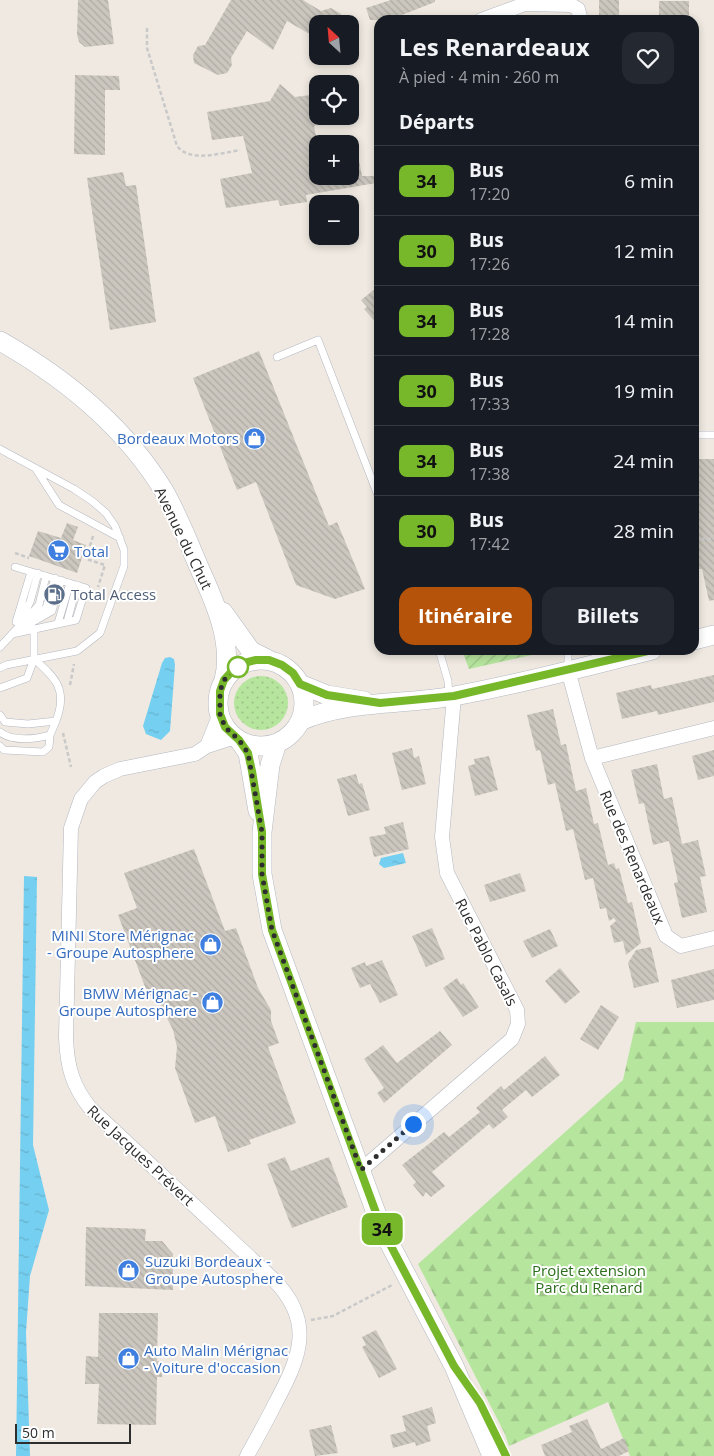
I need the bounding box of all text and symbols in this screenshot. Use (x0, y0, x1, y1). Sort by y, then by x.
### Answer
north arrow (309, 15, 359, 65)
map controls (309, 15, 359, 245)
text: Les Renardeaux (399, 30, 590, 63)
button: heart (622, 32, 674, 84)
text: À pied · 4 min · 260 m (399, 66, 559, 88)
button: locate (309, 75, 359, 125)
text: Départs (399, 109, 474, 135)
button: + (309, 135, 359, 185)
text: Bus (469, 157, 504, 183)
text: 6 min (624, 168, 674, 194)
text: 34 (416, 169, 437, 193)
text: 17:20 (469, 183, 510, 205)
button: − (309, 195, 359, 245)
text: Bus (469, 227, 504, 253)
text: 12 min (613, 238, 674, 264)
text: 30 (416, 239, 437, 263)
text: 17:26 (469, 253, 510, 275)
text: Bus (469, 297, 504, 323)
text: 14 min (613, 308, 674, 334)
text: 34 (416, 309, 437, 333)
text: 17:28 (469, 323, 510, 345)
text: Bus (469, 367, 504, 393)
text: 19 min (613, 378, 674, 404)
text: 30 (416, 379, 437, 403)
text: 17:33 (469, 393, 510, 415)
shop icon: Bordeaux Motors (243, 426, 267, 450)
place label: Bordeaux Motors (117, 428, 239, 448)
text: Bus (469, 437, 504, 463)
text: 24 min (613, 448, 674, 474)
text: 34 (416, 449, 437, 473)
text: 17:38 (469, 463, 510, 485)
street label: Avenue du Chut (151, 483, 217, 593)
text: Bus (469, 507, 504, 533)
text: 28 min (613, 518, 674, 544)
text: 30 (416, 519, 437, 543)
text: 17:42 (469, 533, 510, 555)
supermarket icon: Total (46, 539, 70, 563)
place label: Total (74, 541, 109, 561)
fuel station icon: Total Access (43, 582, 67, 606)
place label: Total Access (71, 584, 156, 604)
button: Itinéraire (399, 587, 532, 645)
button: Billets (542, 587, 674, 645)
unlabelled marker (227, 656, 249, 678)
street label: Rue des Renardeaux (596, 787, 670, 927)
street label: Rue Pablo Casals (451, 895, 523, 1009)
place label: MINI Store Mérignac - Groupe Autosphere (47, 925, 194, 962)
shop icon: MINI Store Mérignac - Groupe Autosphere (198, 932, 222, 956)
place label: BMW Mérignac - Groupe Autosphere (59, 983, 197, 1020)
shop icon: BMW Mérignac - Groupe Autosphere (201, 990, 225, 1014)
street label: Rue Jacques Prévert (83, 1100, 199, 1210)
your location (401, 1112, 426, 1137)
line badge: 34 (360, 1213, 404, 1245)
text: 34 (372, 1217, 392, 1241)
place label: Suzuki Bordeaux - Groupe Autosphere (145, 1251, 283, 1288)
shop icon: Suzuki Bordeaux - Groupe Autosphere (117, 1258, 141, 1282)
park label: Projet extension Parc du Renard (532, 1260, 646, 1297)
place label: Auto Malin Mérignac - Voiture d'occasion (144, 1340, 288, 1377)
shop icon: Auto Malin Mérignac - Voiture d'occasion (116, 1347, 140, 1371)
scale bar (15, 1421, 131, 1444)
text: 50 m (22, 1423, 55, 1442)

